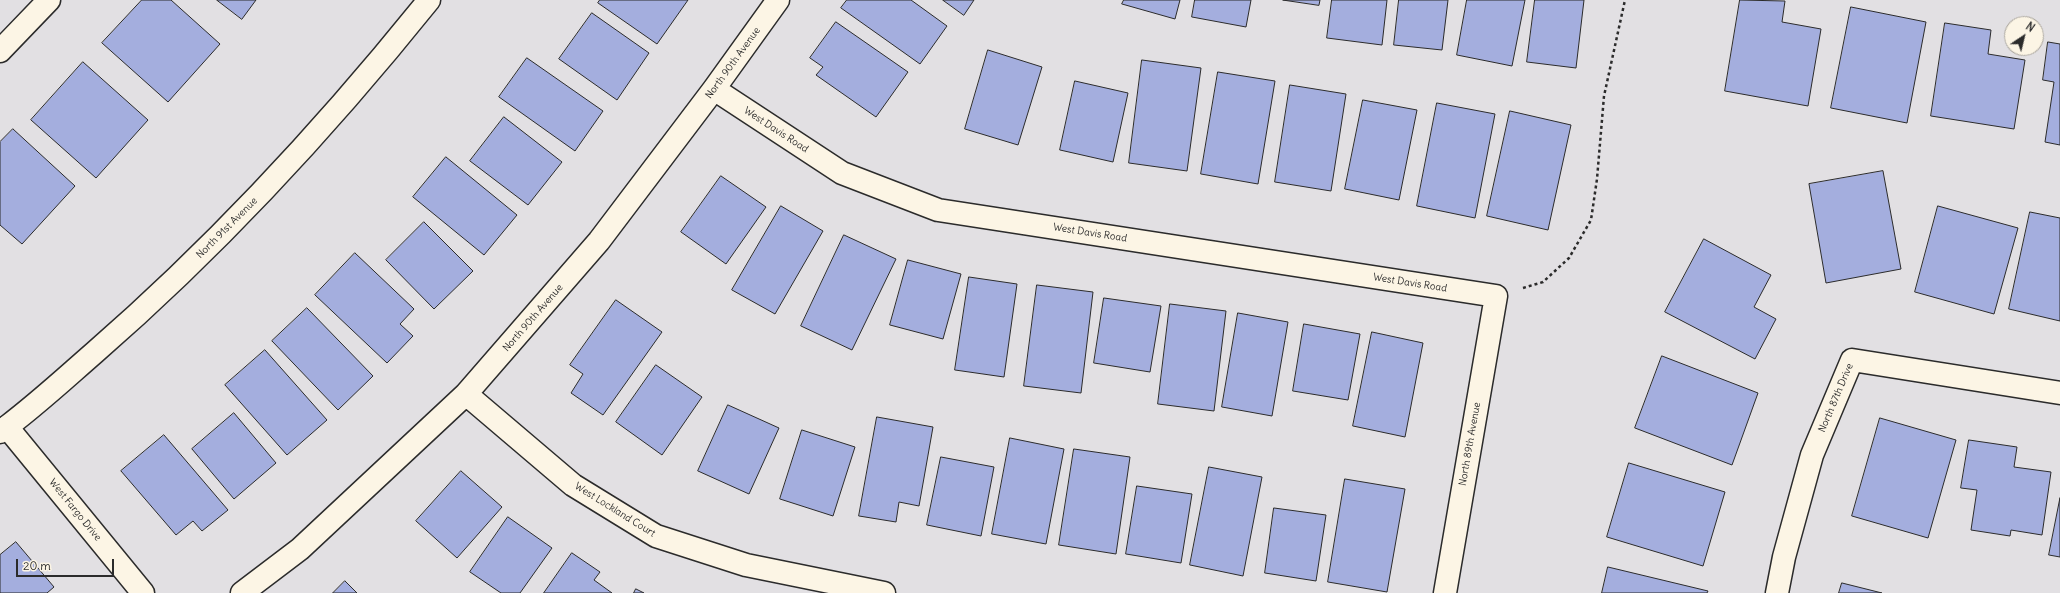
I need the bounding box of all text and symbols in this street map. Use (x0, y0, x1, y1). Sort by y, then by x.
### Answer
north arrow (2004, 16, 2044, 56)
text: N (2023, 19, 2037, 35)
street label: North 90th Avenue (703, 25, 763, 101)
street label: West Davis Road (741, 105, 811, 155)
street label: North 91st Avenue (194, 195, 260, 261)
street label: West Davis Road (1052, 221, 1128, 245)
street label: West Davis Road (1372, 271, 1448, 295)
street label: North 90th Avenue (500, 282, 566, 354)
street label: North 87th Drive (1816, 362, 1856, 434)
street label: North 89th Avenue (1457, 401, 1483, 487)
street label: West Fargo Drive (46, 476, 104, 544)
street label: West Lockland Court (572, 480, 658, 540)
scale bar (18, 551, 116, 577)
text: 20 m (23, 558, 51, 573)

